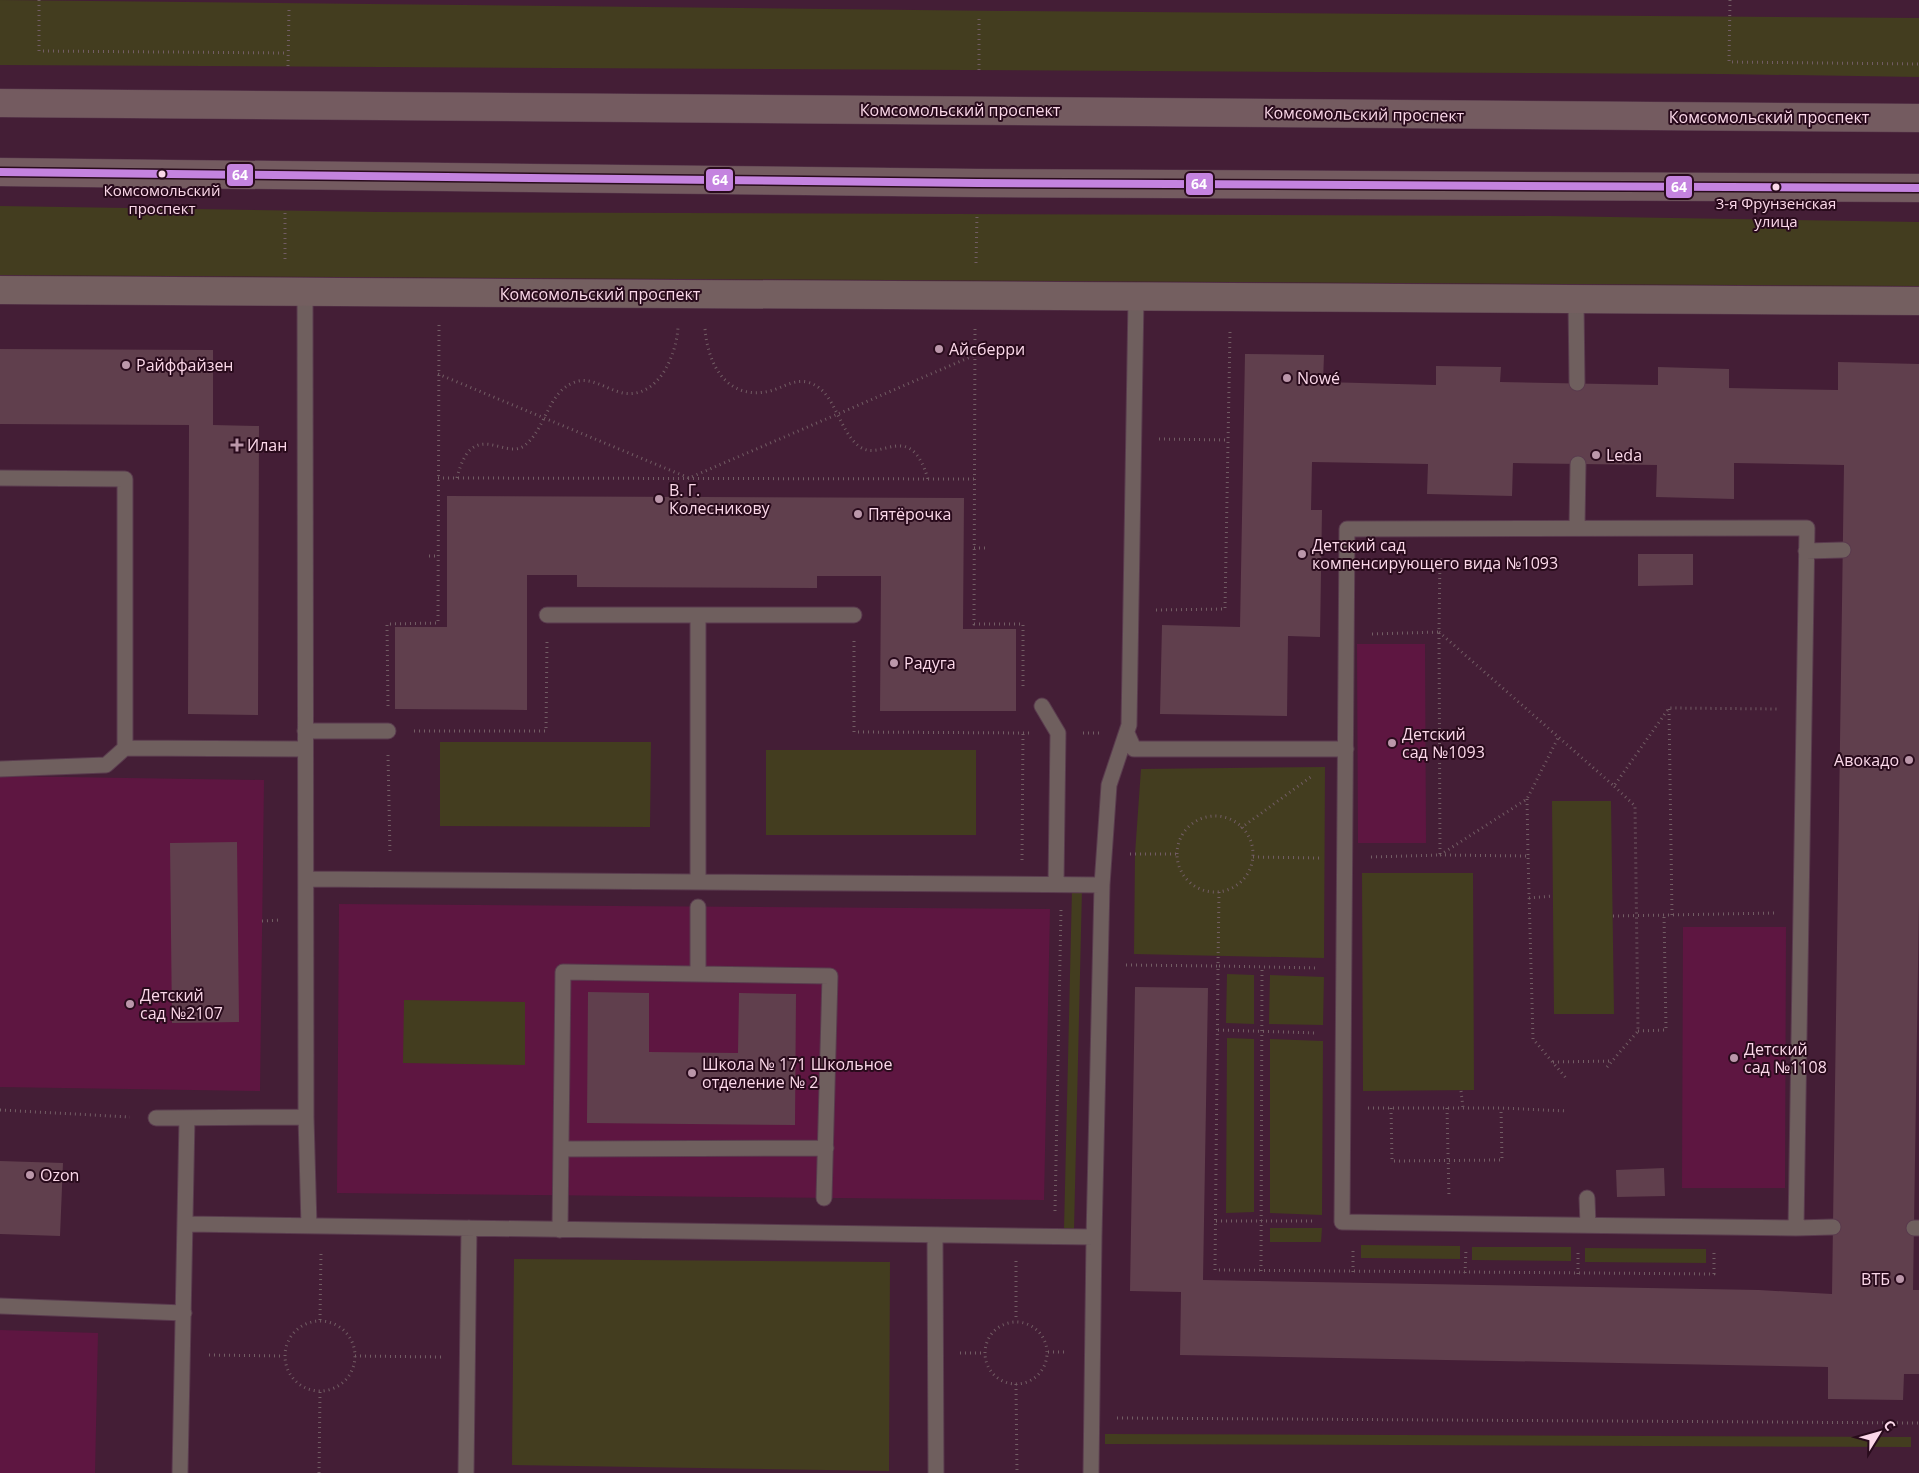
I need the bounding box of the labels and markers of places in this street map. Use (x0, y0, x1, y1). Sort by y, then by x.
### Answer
marker: Комсомольский проспект (157, 169, 167, 179)
place label: Комсомольский проспект (104, 180, 220, 218)
marker: 3-я Фрунзенская улица (1771, 182, 1781, 192)
place label: 3-я Фрунзенская улица (1716, 193, 1836, 231)
place label: Айсберри (949, 338, 1025, 360)
marker: Айсберри (933, 343, 945, 355)
place label: Райффайзен (136, 354, 233, 376)
marker: Райффайзен (120, 359, 132, 371)
place label: Nowé (1297, 367, 1340, 389)
marker: Nowé (1281, 372, 1293, 384)
place label: Илан (247, 434, 287, 456)
marker: Илан (231, 439, 243, 451)
place label: Leda (1606, 444, 1642, 466)
marker: Leda (1590, 449, 1602, 461)
place label: В. Г. Колесникову (669, 479, 771, 519)
marker: В. Г. Колесникову (653, 493, 665, 505)
place label: Пятёрочка (868, 503, 951, 525)
marker: Пятёрочка (852, 508, 864, 520)
place label: Детский сад компенсирующего вида №1093 (1312, 534, 1558, 574)
marker: Детский сад компенсирующего вида №1093 (1296, 548, 1308, 560)
place label: Радуга (904, 652, 956, 674)
marker: Радуга (888, 657, 900, 669)
place label: Детский сад №1093 (1402, 723, 1485, 763)
marker: Детский сад №1093 (1386, 737, 1398, 749)
place label: Авокадо (1834, 749, 1899, 771)
marker: Авокадо (1903, 754, 1915, 766)
place label: Детский сад №2107 (140, 984, 223, 1024)
marker: Детский сад №2107 (124, 998, 136, 1010)
place label: Детский сад №1108 (1744, 1038, 1827, 1078)
marker: Детский сад №1108 (1728, 1052, 1740, 1064)
place label: Школа № 171 Школьное отделение № 2 (702, 1053, 892, 1093)
marker: Школа № 171 Школьное отделение № 2 (686, 1067, 698, 1079)
place label: Ozon (40, 1164, 79, 1186)
marker: Ozon (24, 1169, 36, 1181)
place label: ВТБ (1861, 1268, 1890, 1290)
marker: ВТБ (1894, 1273, 1906, 1285)

